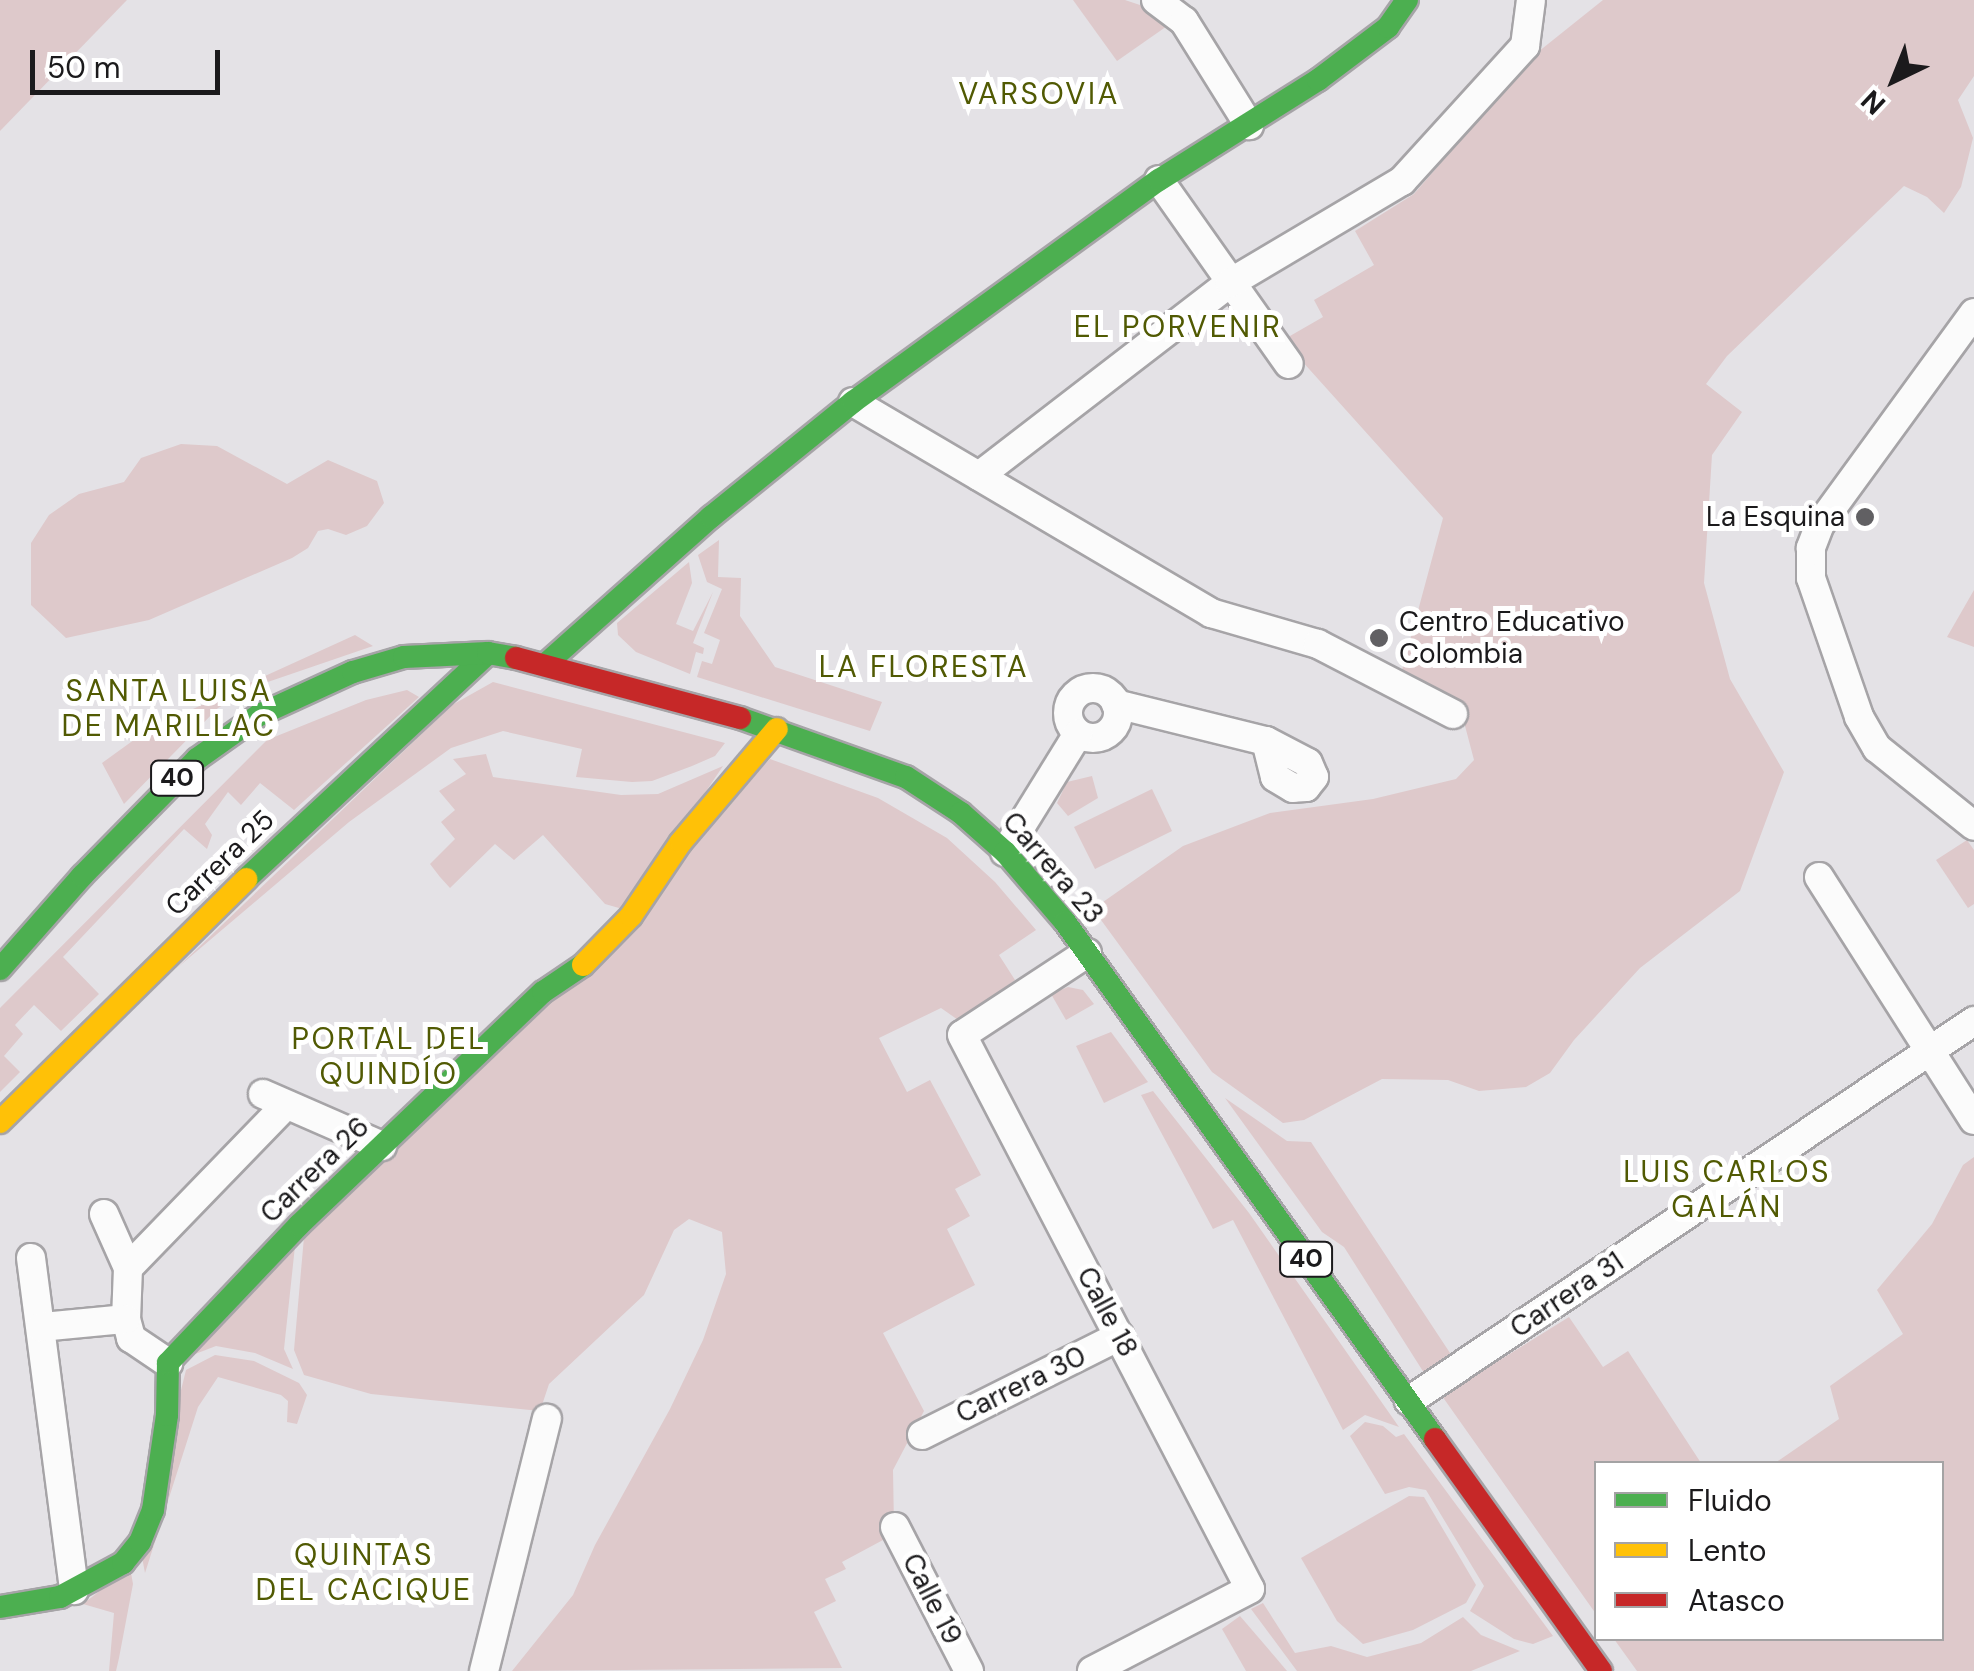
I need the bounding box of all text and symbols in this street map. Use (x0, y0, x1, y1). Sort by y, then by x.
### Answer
scale bar (35, 30, 225, 92)
north arrow (1844, 30, 1944, 130)
text: 50 m (47, 48, 121, 87)
district label: VARSOVIA (958, 76, 1120, 112)
text: N (1853, 82, 1893, 123)
district label: EL PORVENIR (1074, 309, 1282, 345)
place label: La Esquina (1706, 500, 1845, 534)
marker: La Esquina (1854, 506, 1876, 528)
place label: Centro Educativo Colombia (1399, 605, 1625, 671)
marker: Centro Educativo Colombia (1368, 627, 1390, 649)
district label: LA FLORESTA (819, 649, 1029, 685)
district label: SANTA LUISA DE MARILLAC (62, 673, 276, 744)
road number: 40 (150, 758, 204, 798)
street label: Carrera 25 (159, 803, 281, 923)
street label: Carrera 23 (995, 805, 1111, 931)
district label: PORTAL DEL QUINDÍO (291, 1021, 487, 1092)
street label: Carrera 26 (254, 1110, 376, 1230)
district label: LUIS CARLOS GALÁN (1623, 1154, 1831, 1224)
road number: 40 (1278, 1239, 1334, 1279)
street label: Carrera 31 (1504, 1245, 1630, 1345)
street label: Calle 18 (1069, 1261, 1145, 1363)
street label: Carrera 30 (951, 1339, 1091, 1431)
legend (1594, 1461, 1944, 1641)
text: Fluido (1688, 1481, 1772, 1520)
text: Lento (1688, 1531, 1767, 1570)
district label: QUINTAS DEL CACIQUE (256, 1537, 472, 1608)
street label: Calle 19 (895, 1548, 969, 1650)
text: Atasco (1688, 1581, 1785, 1620)

